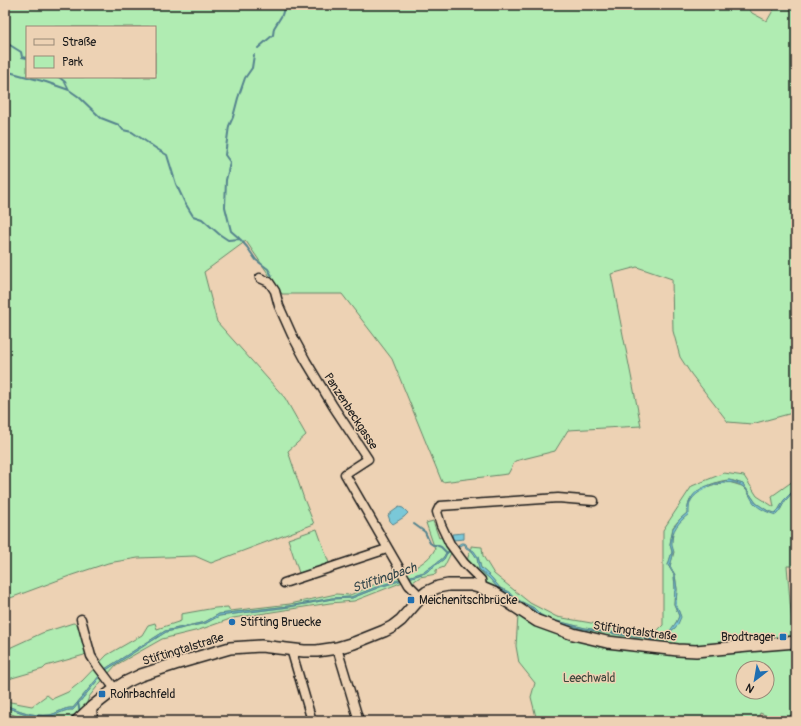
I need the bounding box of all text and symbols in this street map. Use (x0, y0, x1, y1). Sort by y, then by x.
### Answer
legend (26, 26, 156, 78)
text: Straße (62, 35, 96, 50)
text: Park (62, 55, 83, 70)
street label: Panzenbeckgasse (320, 370, 381, 452)
water label: Stiftingbach (350, 559, 419, 596)
place label: Meichenitschbrücke (419, 593, 517, 608)
marker: Meichenitschbrücke (406, 595, 416, 605)
place label: Stifting Bruecke (240, 615, 321, 630)
marker: Stifting Bruecke (227, 617, 237, 627)
street label: Stiftingtalstraße (592, 618, 678, 645)
street label: Stiftingtalstraße (141, 630, 226, 669)
place label: Brodtrager (721, 630, 776, 645)
marker: Brodtrager (778, 632, 788, 642)
north arrow (735, 660, 775, 700)
park label: Leechwald (563, 671, 615, 686)
text: N (743, 680, 757, 696)
place label: Rohrbachfeld (110, 687, 175, 702)
marker: Rohrbachfeld (97, 689, 107, 699)

